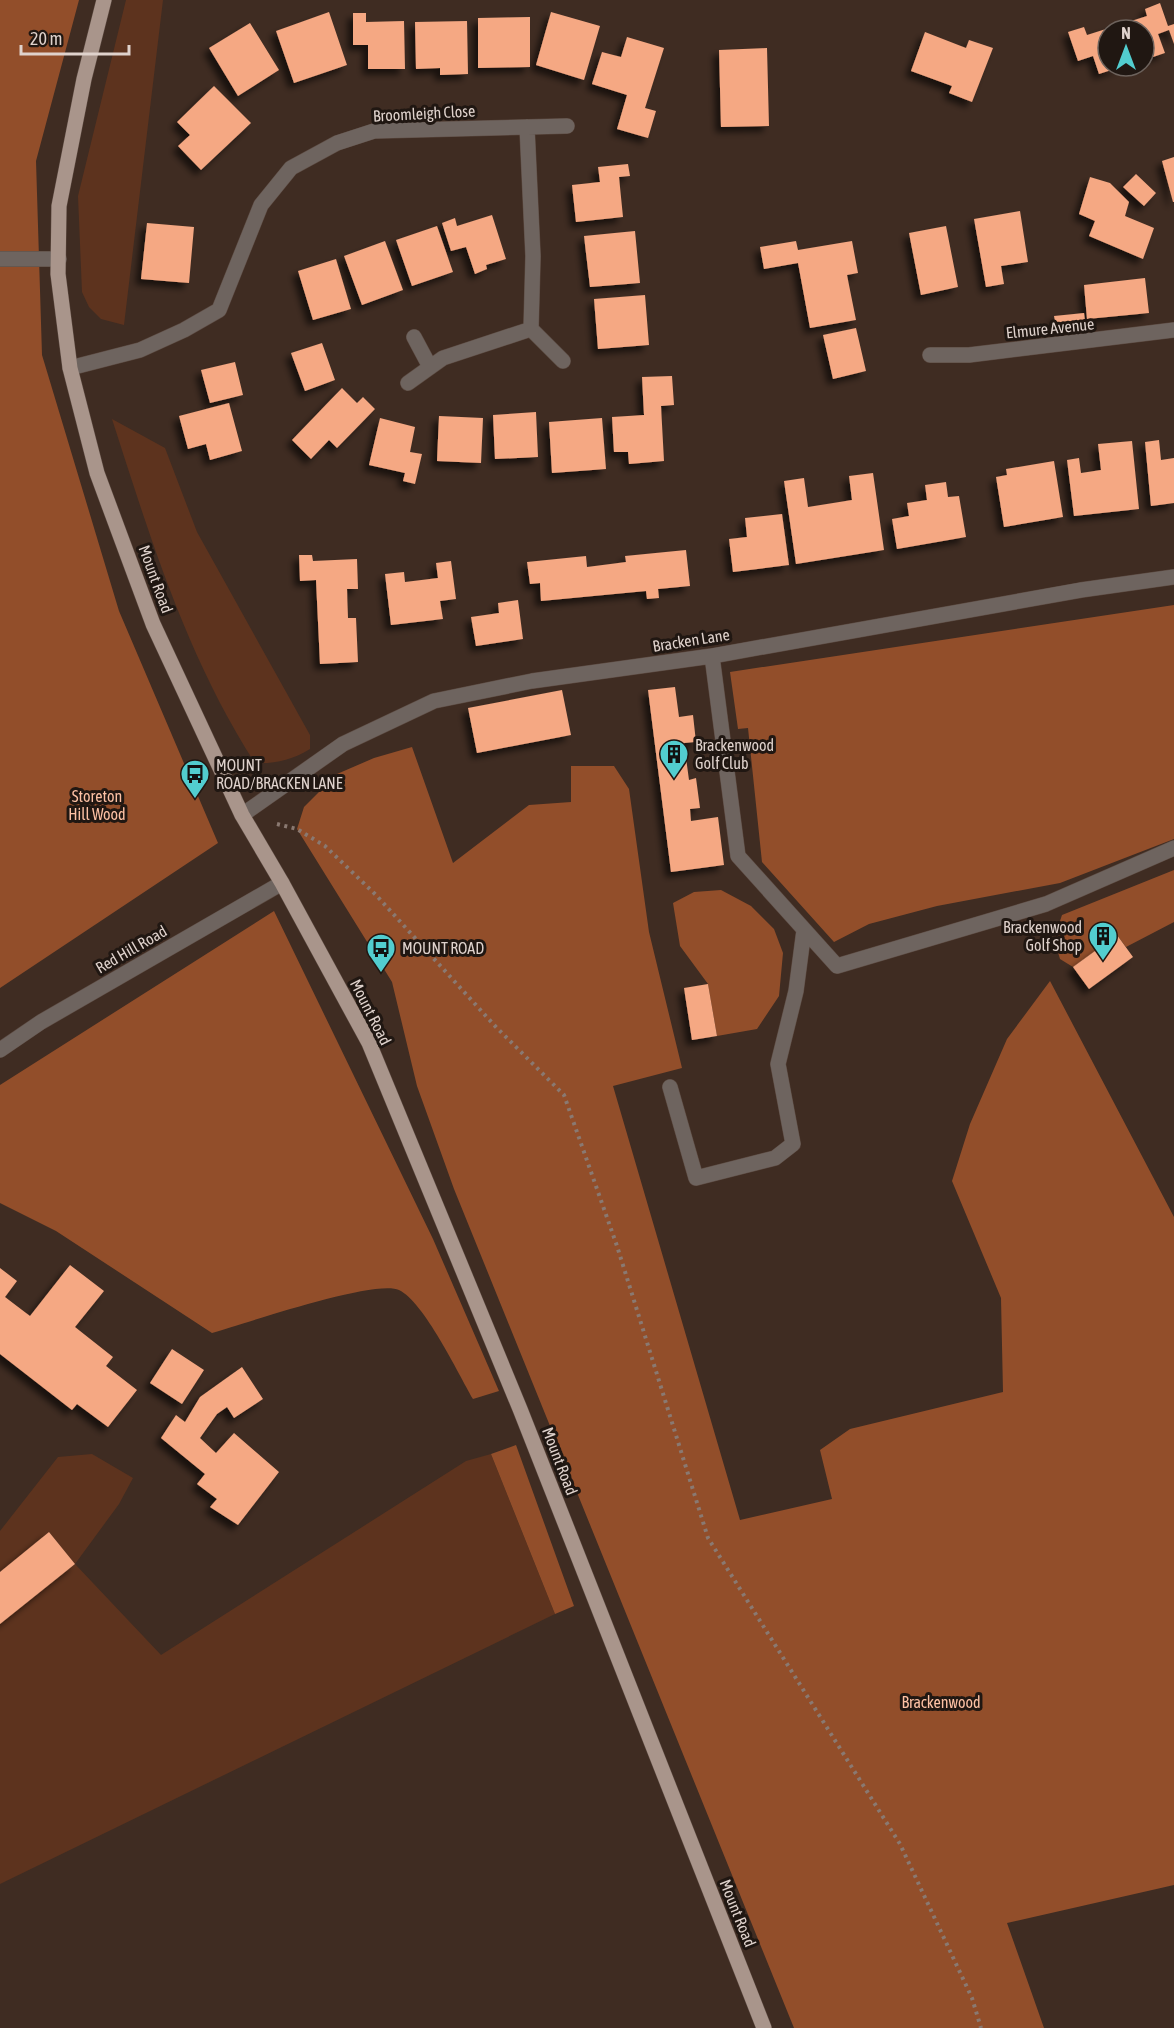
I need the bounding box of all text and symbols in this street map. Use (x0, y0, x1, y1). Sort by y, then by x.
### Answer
scale bar (21, 18, 129, 56)
north arrow (1096, 18, 1156, 78)
text: N (1121, 24, 1131, 42)
text: 20 m (30, 28, 62, 49)
street label: Broomleigh Close (372, 101, 476, 126)
street label: Elmure Avenue (1005, 314, 1095, 342)
street label: Mount Road (135, 543, 177, 615)
street label: Bracken Lane (651, 625, 731, 655)
place label: Brackenwood Golf Club (695, 736, 774, 772)
building icon: Brackenwood Golf Club (658, 738, 690, 780)
place label: MOUNT ROAD/BRACKEN LANE (216, 756, 343, 792)
bus stop icon: MOUNT ROAD/BRACKEN LANE (179, 758, 211, 800)
park label: Storeton Hill Wood (68, 787, 126, 823)
place label: Brackenwood Golf Shop (1003, 918, 1082, 955)
building icon: Brackenwood Golf Shop (1087, 920, 1119, 962)
street label: Red Hill Road (92, 921, 170, 977)
bus stop icon: MOUNT ROAD (365, 932, 397, 974)
place label: MOUNT ROAD (402, 939, 484, 957)
street label: Mount Road (347, 976, 395, 1048)
street label: Mount Road (539, 1425, 581, 1497)
park label: Brackenwood (901, 1693, 981, 1711)
street label: Mount Road (716, 1877, 760, 1949)

